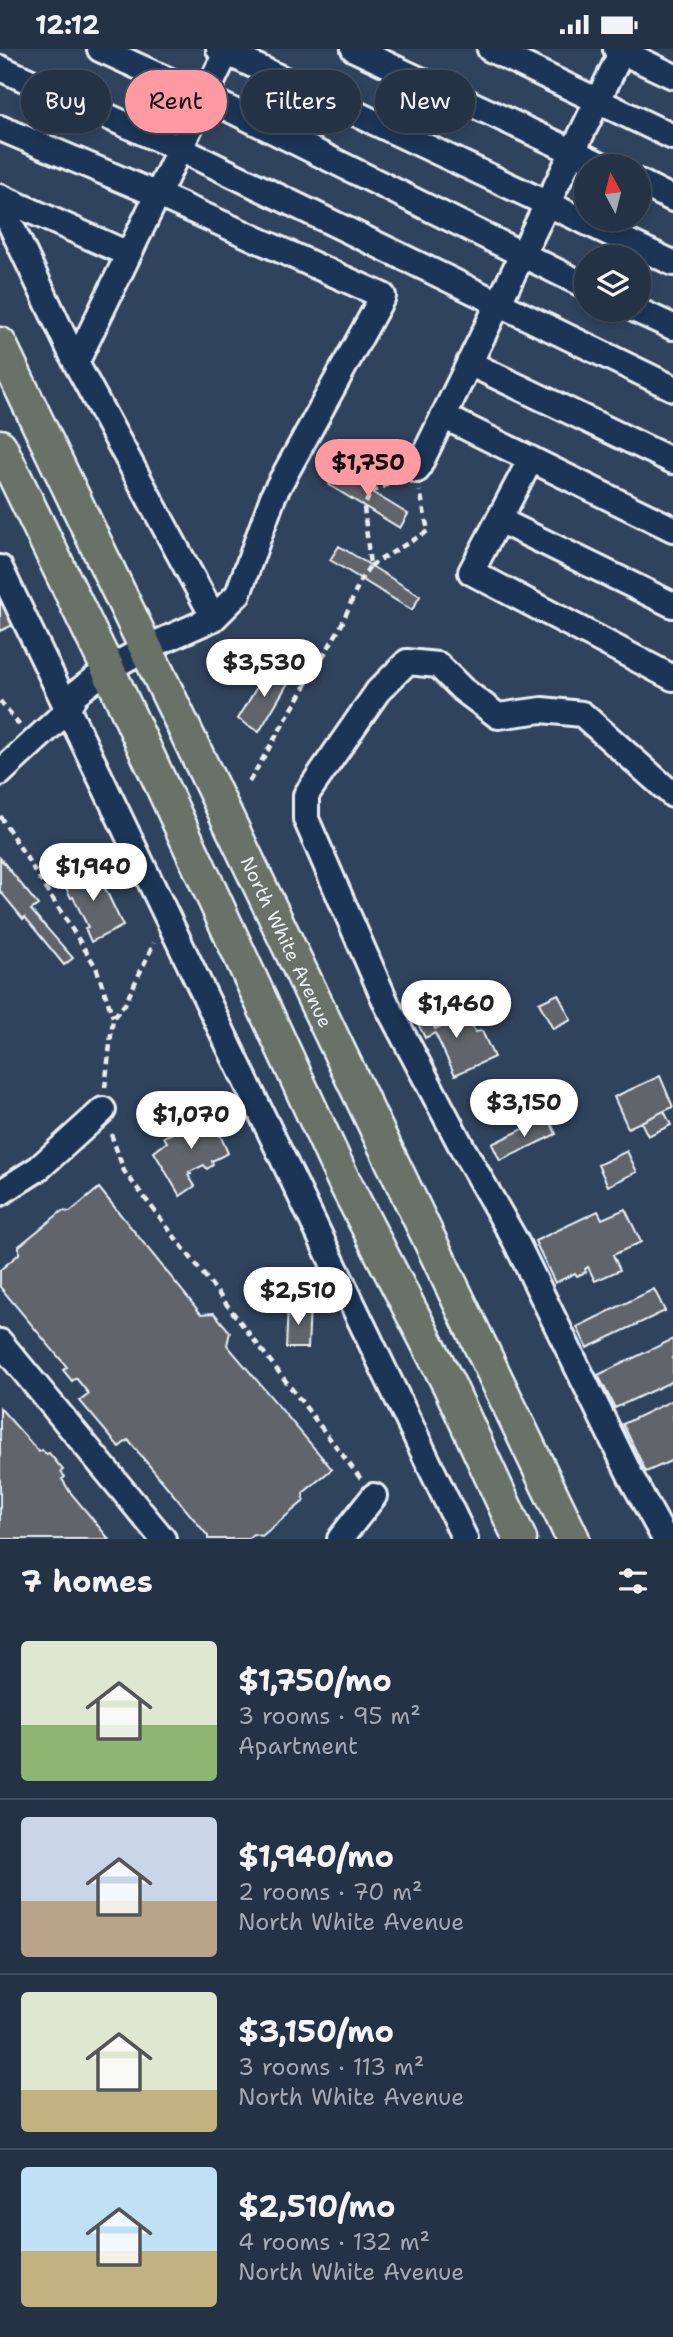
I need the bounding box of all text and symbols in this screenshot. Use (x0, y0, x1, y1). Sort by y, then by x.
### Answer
text: 12:12 (35, 7, 100, 42)
chip: Buy (21, 70, 111, 133)
chip: Rent (125, 70, 227, 133)
chip: Filters (241, 70, 361, 133)
chip: New (375, 70, 475, 133)
north arrow (574, 154, 651, 231)
map controls (574, 154, 651, 322)
button: layers (574, 245, 651, 322)
pin: $1,750 (311, 440, 425, 499)
text: $1,750 (331, 447, 405, 477)
pin: $3,530 (207, 639, 321, 699)
text: $3,530 (222, 647, 306, 677)
pin: $1,940 (36, 843, 150, 903)
text: $1,940 (55, 851, 131, 881)
street label: North White Avenue (235, 852, 338, 1032)
pin: $1,460 (399, 981, 513, 1040)
text: $1,460 (417, 988, 495, 1018)
pin: $3,150 (467, 1079, 581, 1139)
text: $3,150 (486, 1087, 562, 1117)
pin: $1,070 (134, 1091, 248, 1151)
text: $1,070 (152, 1099, 230, 1129)
pin: $2,510 (241, 1267, 355, 1327)
text: $2,510 (260, 1275, 336, 1305)
text: 7 homes (21, 1561, 153, 1602)
icon: filters (614, 1562, 652, 1600)
text: $1,750/mo (238, 1660, 392, 1701)
icon: home (77, 1669, 161, 1753)
text: 3 rooms · 95 m² (238, 1701, 421, 1731)
text: Apartment (238, 1731, 358, 1761)
text: $1,940/mo (238, 1836, 394, 1877)
icon: home (77, 1845, 161, 1929)
text: 2 rooms · 70 m² (238, 1877, 423, 1907)
text: North White Avenue (238, 1907, 464, 1937)
text: $3,150/mo (238, 2011, 394, 2052)
icon: home (77, 2020, 161, 2104)
text: 3 rooms · 113 m² (238, 2052, 424, 2082)
text: North White Avenue (238, 2082, 464, 2112)
text: $2,510/mo (238, 2186, 395, 2227)
icon: home (77, 2195, 161, 2279)
text: 4 rooms · 132 m² (238, 2227, 430, 2257)
text: North White Avenue (238, 2257, 464, 2287)

